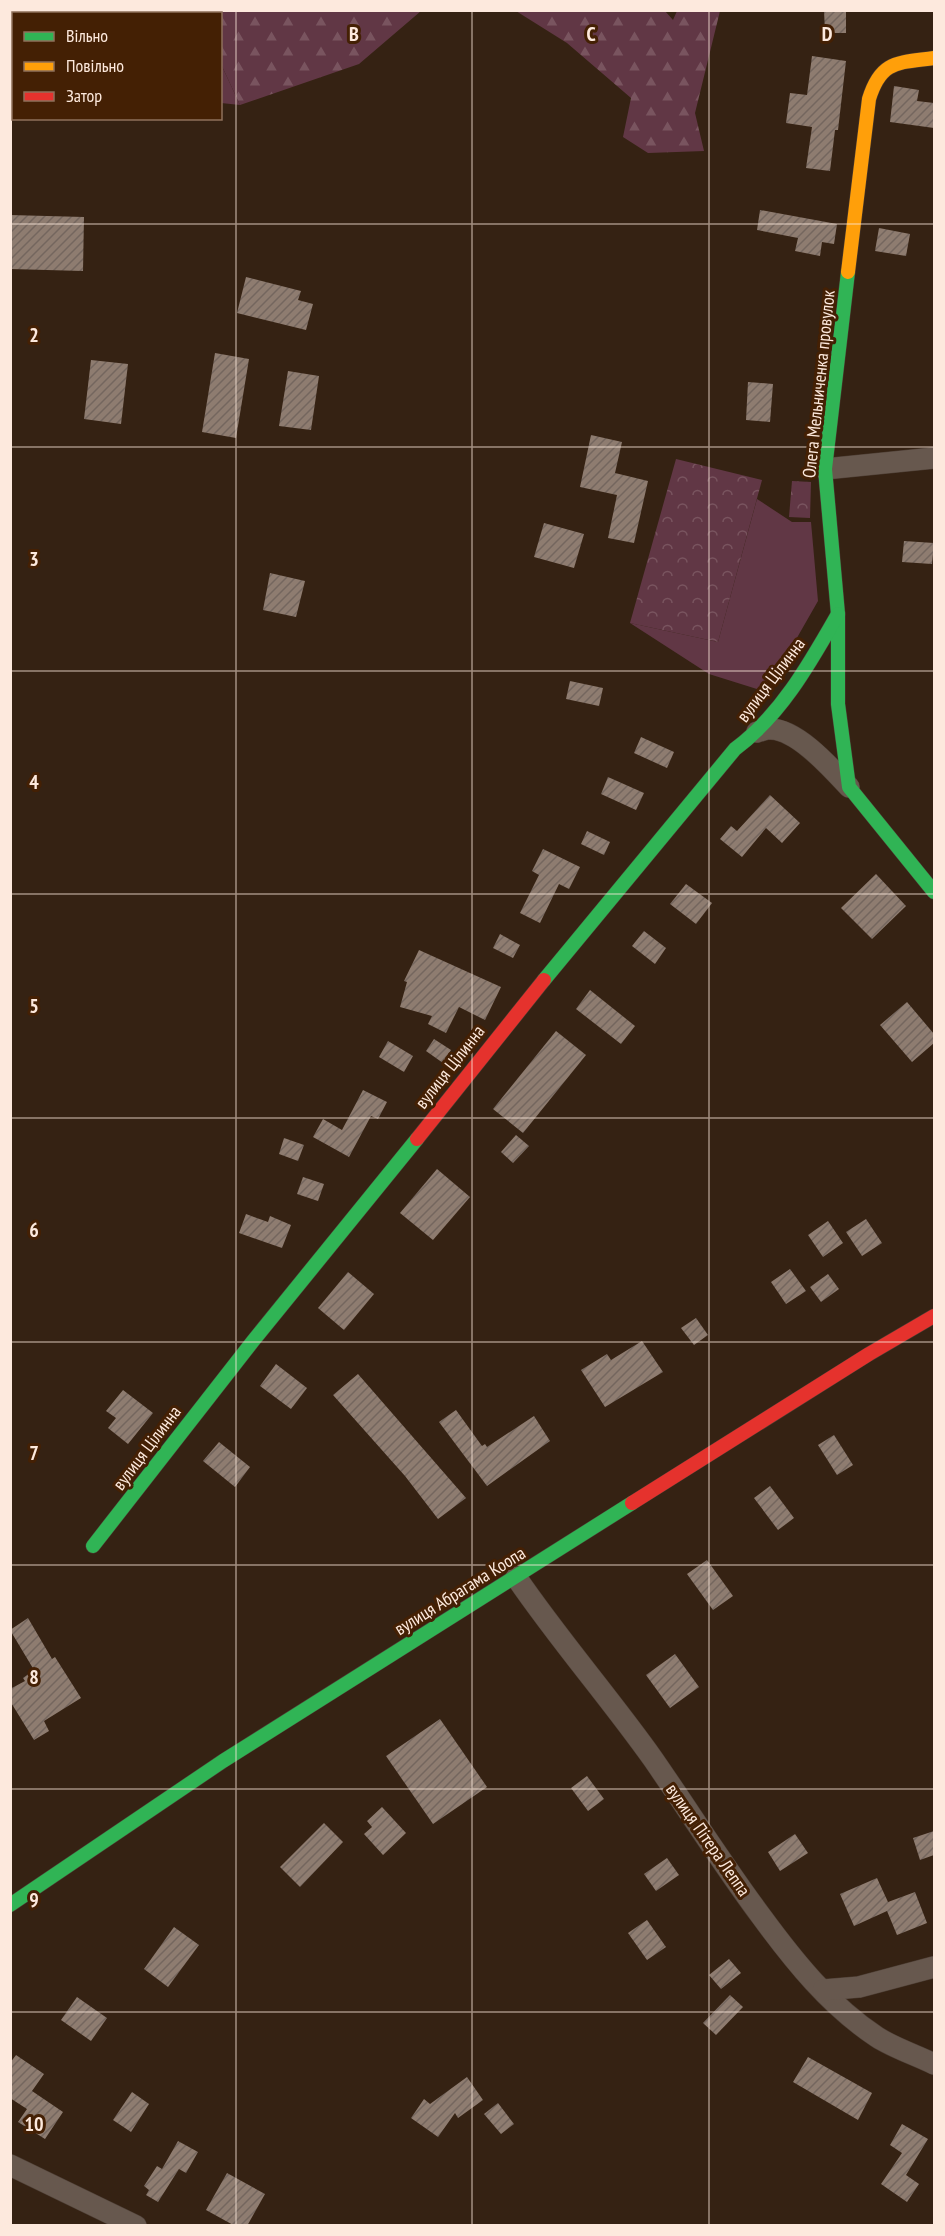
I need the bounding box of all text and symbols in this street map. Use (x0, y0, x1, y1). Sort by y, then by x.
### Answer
legend (12, 12, 222, 120)
text: B (349, 21, 359, 47)
text: C (586, 21, 596, 47)
text: D (822, 21, 833, 47)
text: Вільно (66, 24, 108, 47)
text: Повільно (66, 54, 124, 77)
text: Затор (66, 84, 102, 107)
street label: Олега Мельниченка провулок (797, 289, 840, 479)
text: 2 (29, 322, 39, 348)
text: 3 (29, 546, 39, 572)
street label: вулиця Цілинна (731, 633, 810, 726)
text: 4 (29, 769, 39, 795)
text: 5 (29, 993, 39, 1019)
street label: вулиця Цілинна (410, 1020, 489, 1113)
text: 6 (29, 1217, 39, 1243)
street label: вулиця Цілинна (107, 1401, 186, 1494)
text: 7 (29, 1440, 39, 1466)
street label: вулиця Абрагама Коопа (390, 1541, 529, 1640)
text: 8 (29, 1664, 39, 1690)
street label: вулиця Пітера Леппа (661, 1779, 756, 1900)
text: 9 (29, 1887, 39, 1913)
text: 10 (24, 2111, 44, 2137)

